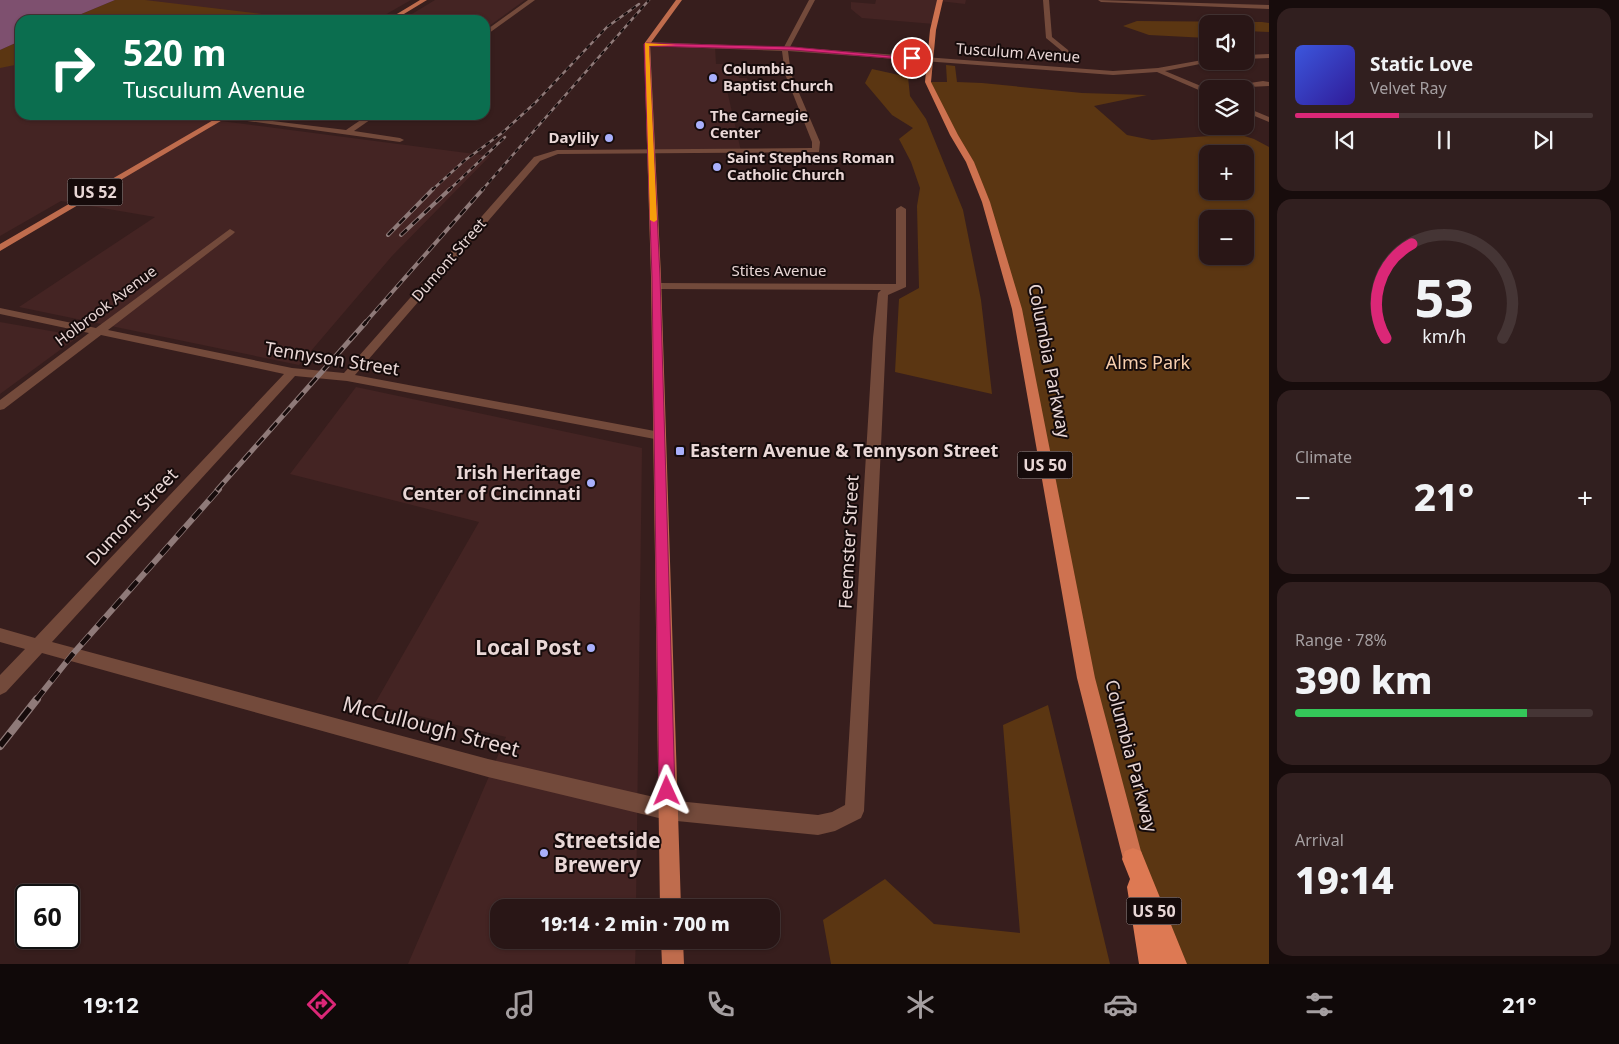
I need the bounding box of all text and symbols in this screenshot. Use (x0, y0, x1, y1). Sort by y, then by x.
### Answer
map controls (1199, 15, 1254, 265)
button: sound (1199, 15, 1254, 70)
text: 520 m (123, 29, 226, 76)
icon: right (40, 35, 105, 100)
pin (891, 37, 933, 79)
street label: Tusculum Avenue (955, 38, 1081, 66)
icon: arrive (898, 44, 926, 72)
text: Static Love (1370, 51, 1473, 77)
place label: Columbia Baptist Church (723, 58, 833, 95)
marker: Columbia Baptist Church (707, 72, 719, 84)
text: Tusculum Avenue (123, 74, 305, 104)
text: Velvet Ray (1370, 77, 1447, 99)
button: layers (1199, 80, 1254, 135)
place label: The Carnegie Center (710, 105, 808, 142)
marker: The Carnegie Center (694, 119, 706, 131)
icon: previous (1331, 126, 1359, 154)
icon: pause (1430, 126, 1458, 154)
icon: next (1529, 126, 1557, 154)
place label: Daylily (548, 127, 599, 147)
marker: Daylily (603, 132, 615, 144)
button: + (1199, 145, 1254, 200)
place label: Saint Stephens Roman Catholic Church (727, 147, 895, 184)
marker: Saint Stephens Roman Catholic Church (711, 161, 723, 173)
road number: US 52 (68, 178, 122, 206)
button: − (1199, 210, 1254, 265)
street label: Dumont Street (407, 213, 490, 305)
street label: Stites Avenue (731, 260, 827, 280)
street label: Holbrook Avenue (51, 261, 160, 350)
text: 53 (1414, 261, 1474, 332)
street label: Columbia Parkway (1023, 282, 1077, 441)
text: km/h (1422, 324, 1466, 348)
street label: Tennyson Street (263, 336, 402, 381)
park label: Alms Park (1106, 350, 1191, 374)
place label: Eastern Avenue & Tennyson Street (690, 438, 998, 462)
marker: Eastern Avenue & Tennyson Street (674, 445, 686, 457)
text: Climate (1295, 446, 1352, 468)
road number: US 50 (1018, 452, 1072, 478)
place label: Irish Heritage Center of Cincinnati (402, 460, 581, 505)
street label: Dumont Street (80, 462, 183, 570)
text: 21° (1414, 470, 1474, 522)
street label: Feemster Street (833, 474, 864, 610)
marker: Irish Heritage Center of Cincinnati (585, 477, 597, 489)
text: − (1295, 478, 1311, 516)
text: + (1577, 478, 1593, 516)
text: Range · 78% (1295, 629, 1387, 651)
place label: Local Post (475, 633, 581, 661)
marker: Local Post (585, 642, 597, 654)
text: 390 km (1295, 653, 1433, 705)
street label: Columbia Parkway (1100, 677, 1164, 835)
street label: McCullough Street (340, 689, 523, 763)
position arrow (640, 764, 692, 816)
place label: Streetside Brewery (554, 826, 660, 878)
text: Arrival (1295, 829, 1344, 851)
marker: Streetside Brewery (538, 847, 550, 859)
text: 19:14 (1295, 853, 1394, 905)
speed limit sign: 60 (15, 884, 80, 949)
road number: US 50 (1126, 898, 1182, 924)
text: 19:14 · 2 min · 700 m (540, 911, 730, 937)
icon: directions (304, 987, 339, 1022)
icon: music (503, 987, 538, 1022)
icon: phone (703, 987, 738, 1022)
icon: climate (903, 987, 938, 1022)
icon: car (1103, 987, 1138, 1022)
icon: filters (1302, 987, 1337, 1022)
text: 19:12 (82, 989, 139, 1019)
text: 21° (1502, 989, 1537, 1019)

